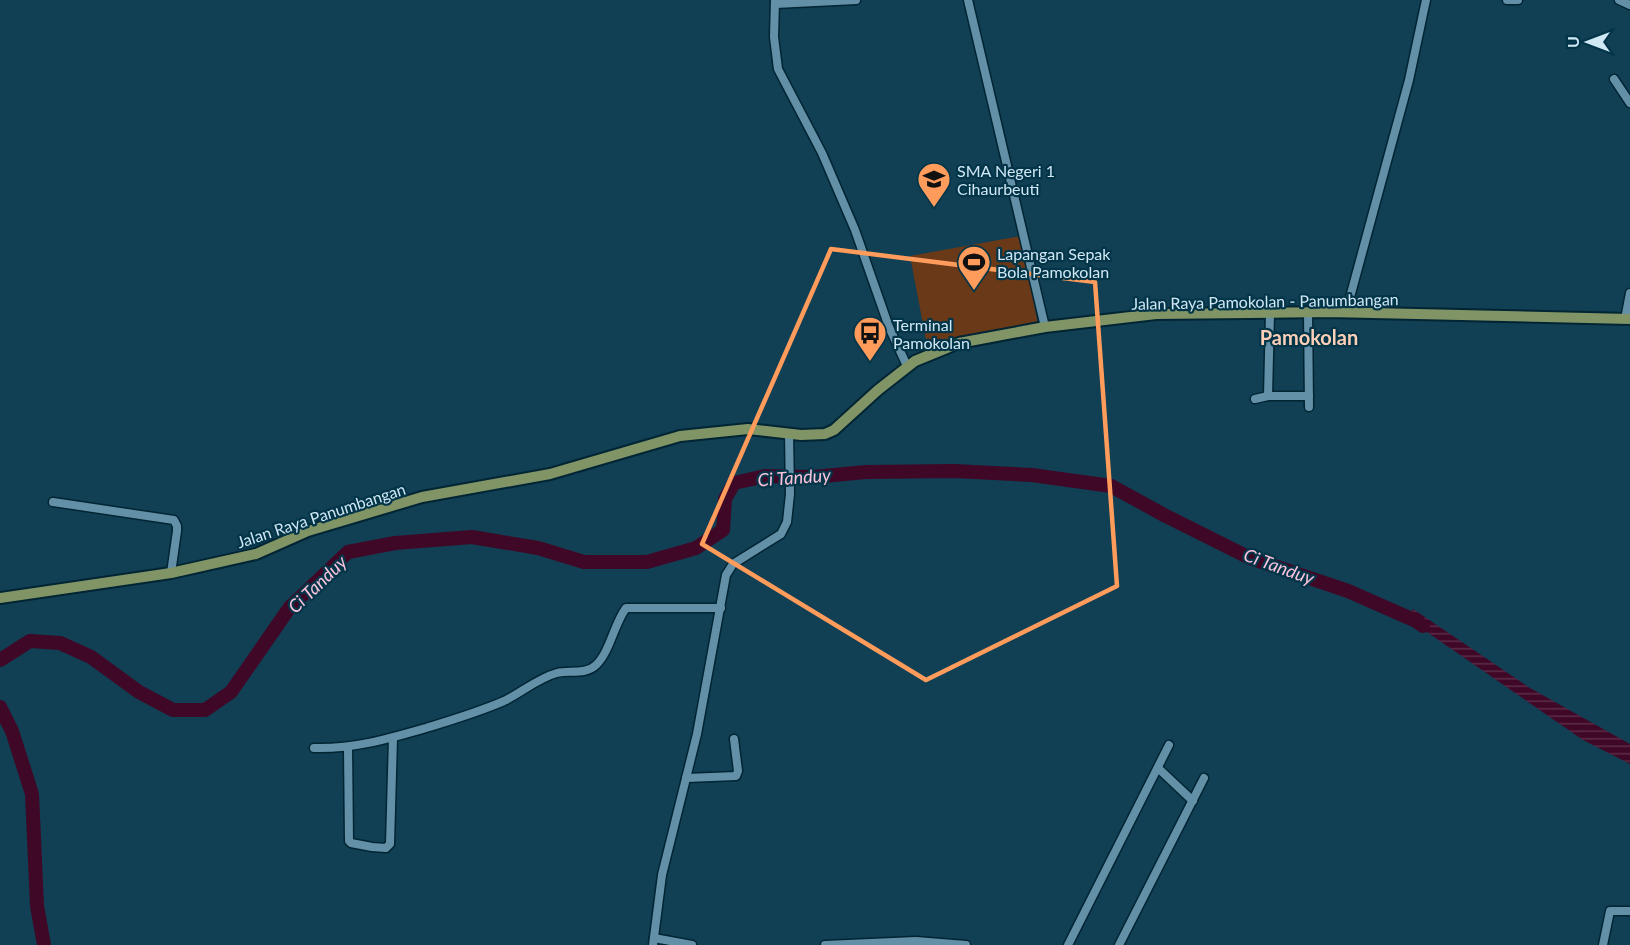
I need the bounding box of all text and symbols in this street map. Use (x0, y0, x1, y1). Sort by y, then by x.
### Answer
north arrow (1558, 12, 1618, 72)
text: U (1563, 36, 1582, 48)
school or university icon: SMA Negeri 1 Cihaurbeuti (916, 161, 952, 208)
place label: SMA Negeri 1 Cihaurbeuti (957, 161, 1055, 198)
sports icon: Lapangan Sepak Bola Pamokolan (956, 244, 992, 291)
place label: Lapangan Sepak Bola Pamokolan (997, 244, 1111, 281)
street label: Jalan Raya Pamokolan - Panumbangan (1131, 289, 1399, 313)
bus stop icon: Terminal Pamokolan (852, 315, 888, 362)
place label: Terminal Pamokolan (893, 315, 970, 352)
district label: Pamokolan (1260, 325, 1358, 349)
water label: Ci Tanduy (757, 463, 832, 491)
street label: Jalan Raya Panumbangan (234, 479, 408, 551)
water label: Ci Tanduy (1241, 543, 1318, 589)
water label: Ci Tanduy (283, 550, 351, 617)

